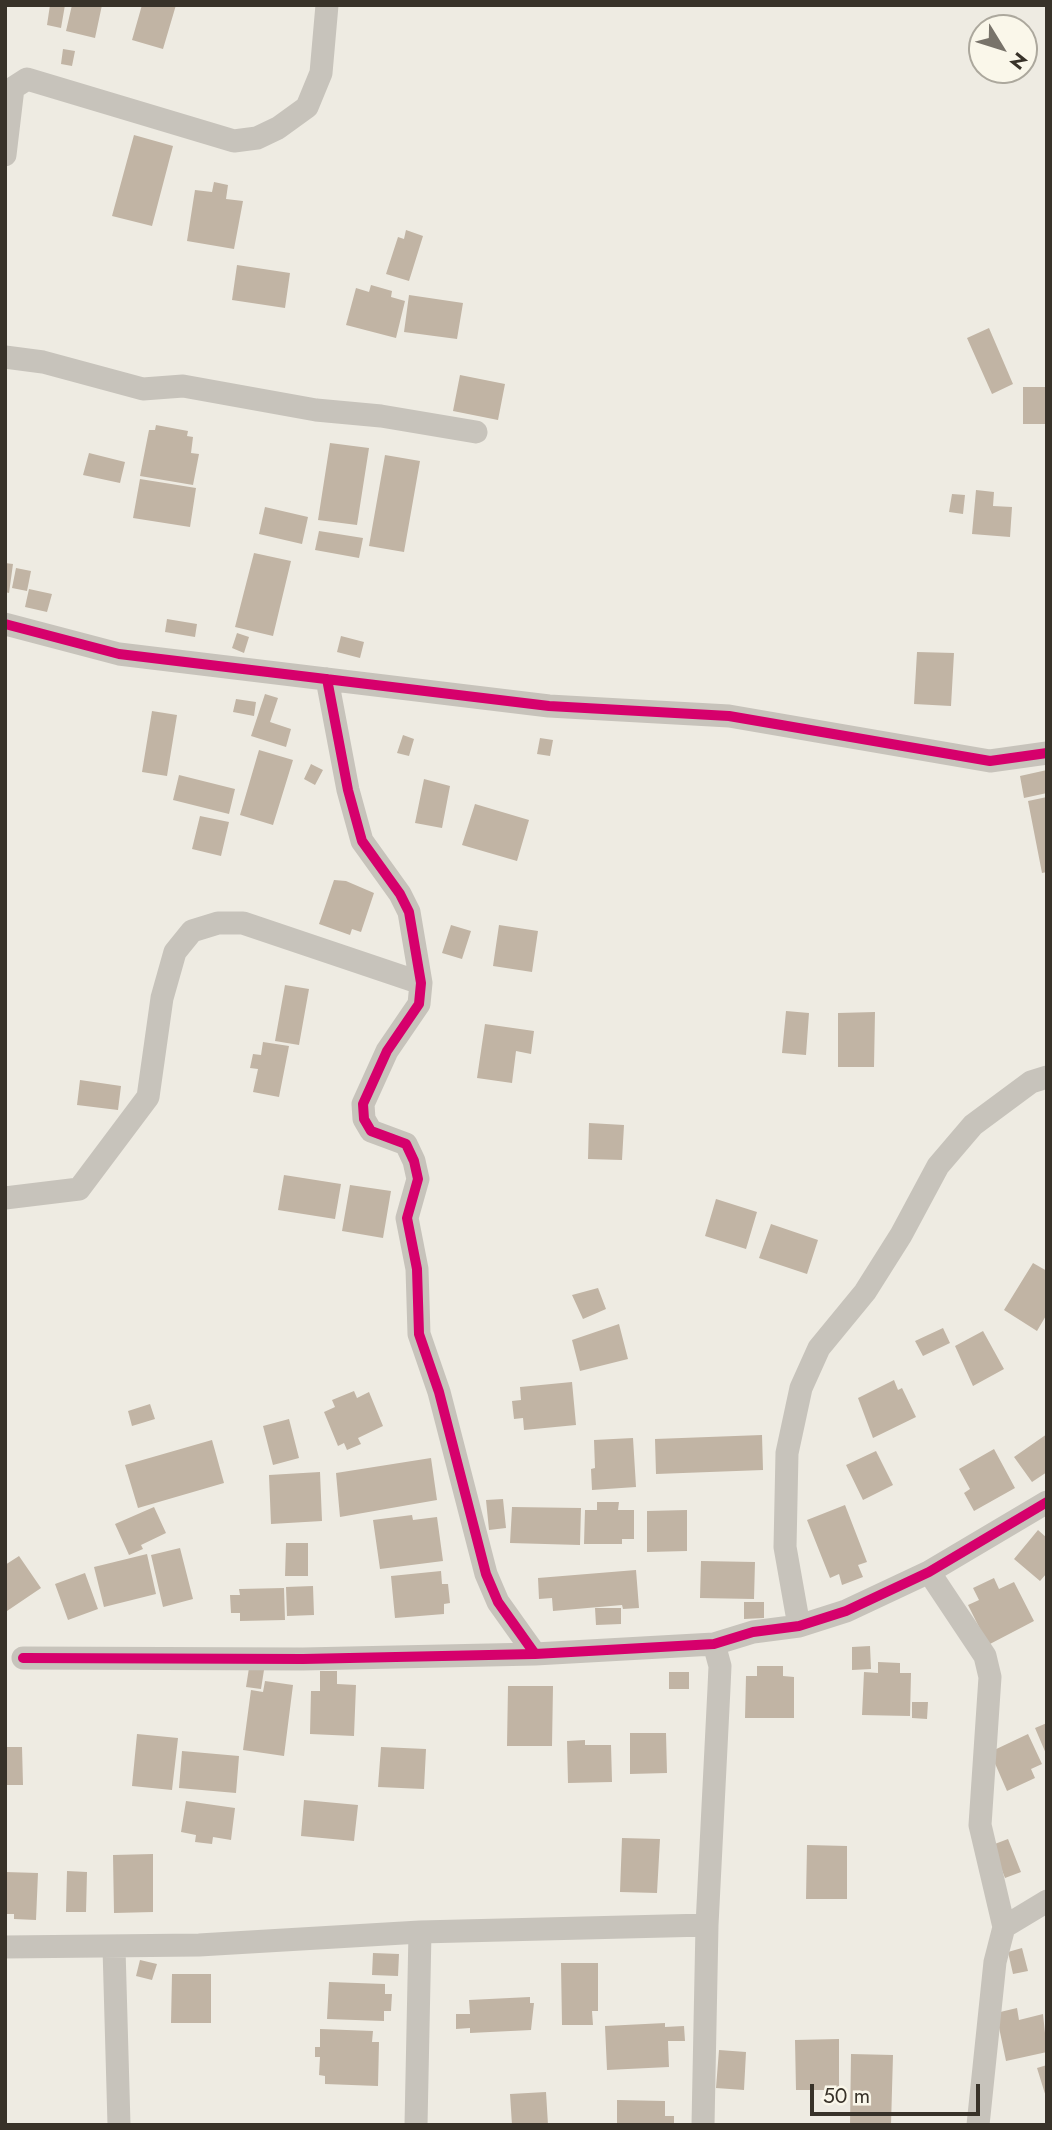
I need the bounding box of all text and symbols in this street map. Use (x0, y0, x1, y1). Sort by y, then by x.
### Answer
north arrow (968, 14, 1038, 84)
text: N (1003, 47, 1034, 75)
scale bar (814, 2070, 984, 2114)
text: 50 m (823, 2081, 870, 2111)

